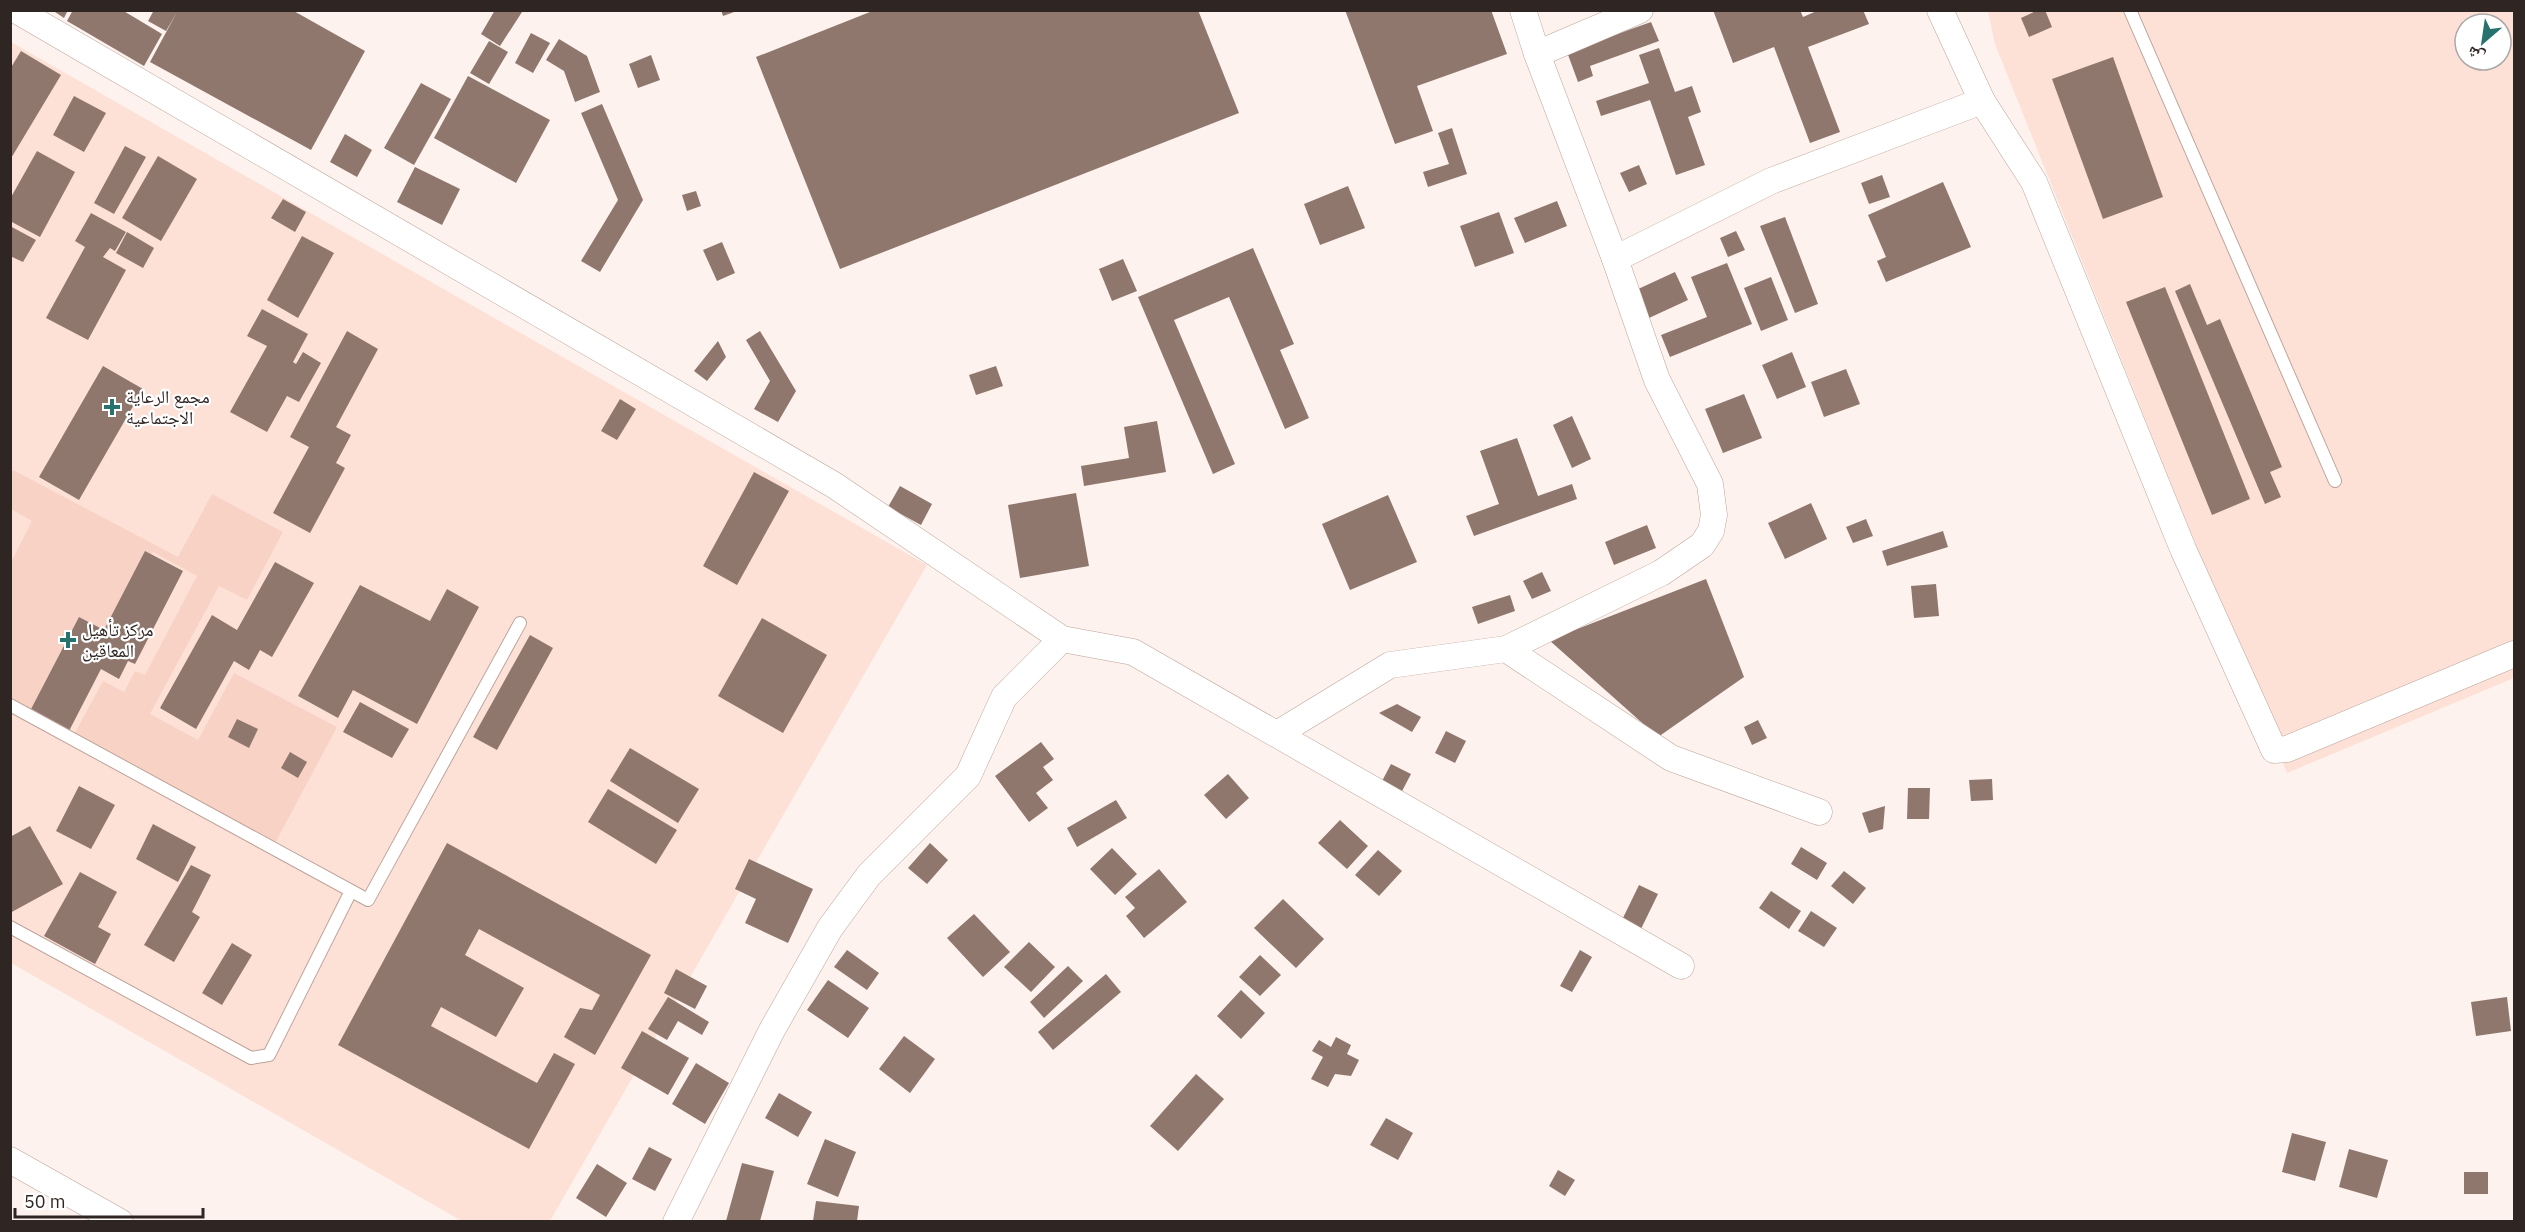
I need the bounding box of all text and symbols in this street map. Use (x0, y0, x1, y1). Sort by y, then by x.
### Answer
north arrow (2453, 12, 2513, 72)
text: ش (2463, 42, 2488, 68)
place label: مجمع الرعاية الاجتماعية (126, 385, 210, 429)
marker: مجمع الرعاية الاجتماعية (103, 398, 121, 416)
place label: مركز تأهيل المعاقين (82, 618, 153, 662)
marker: مركز تأهيل المعاقين (59, 631, 77, 649)
scale bar (15, 1181, 202, 1219)
text: 50 m (24, 1190, 66, 1213)

